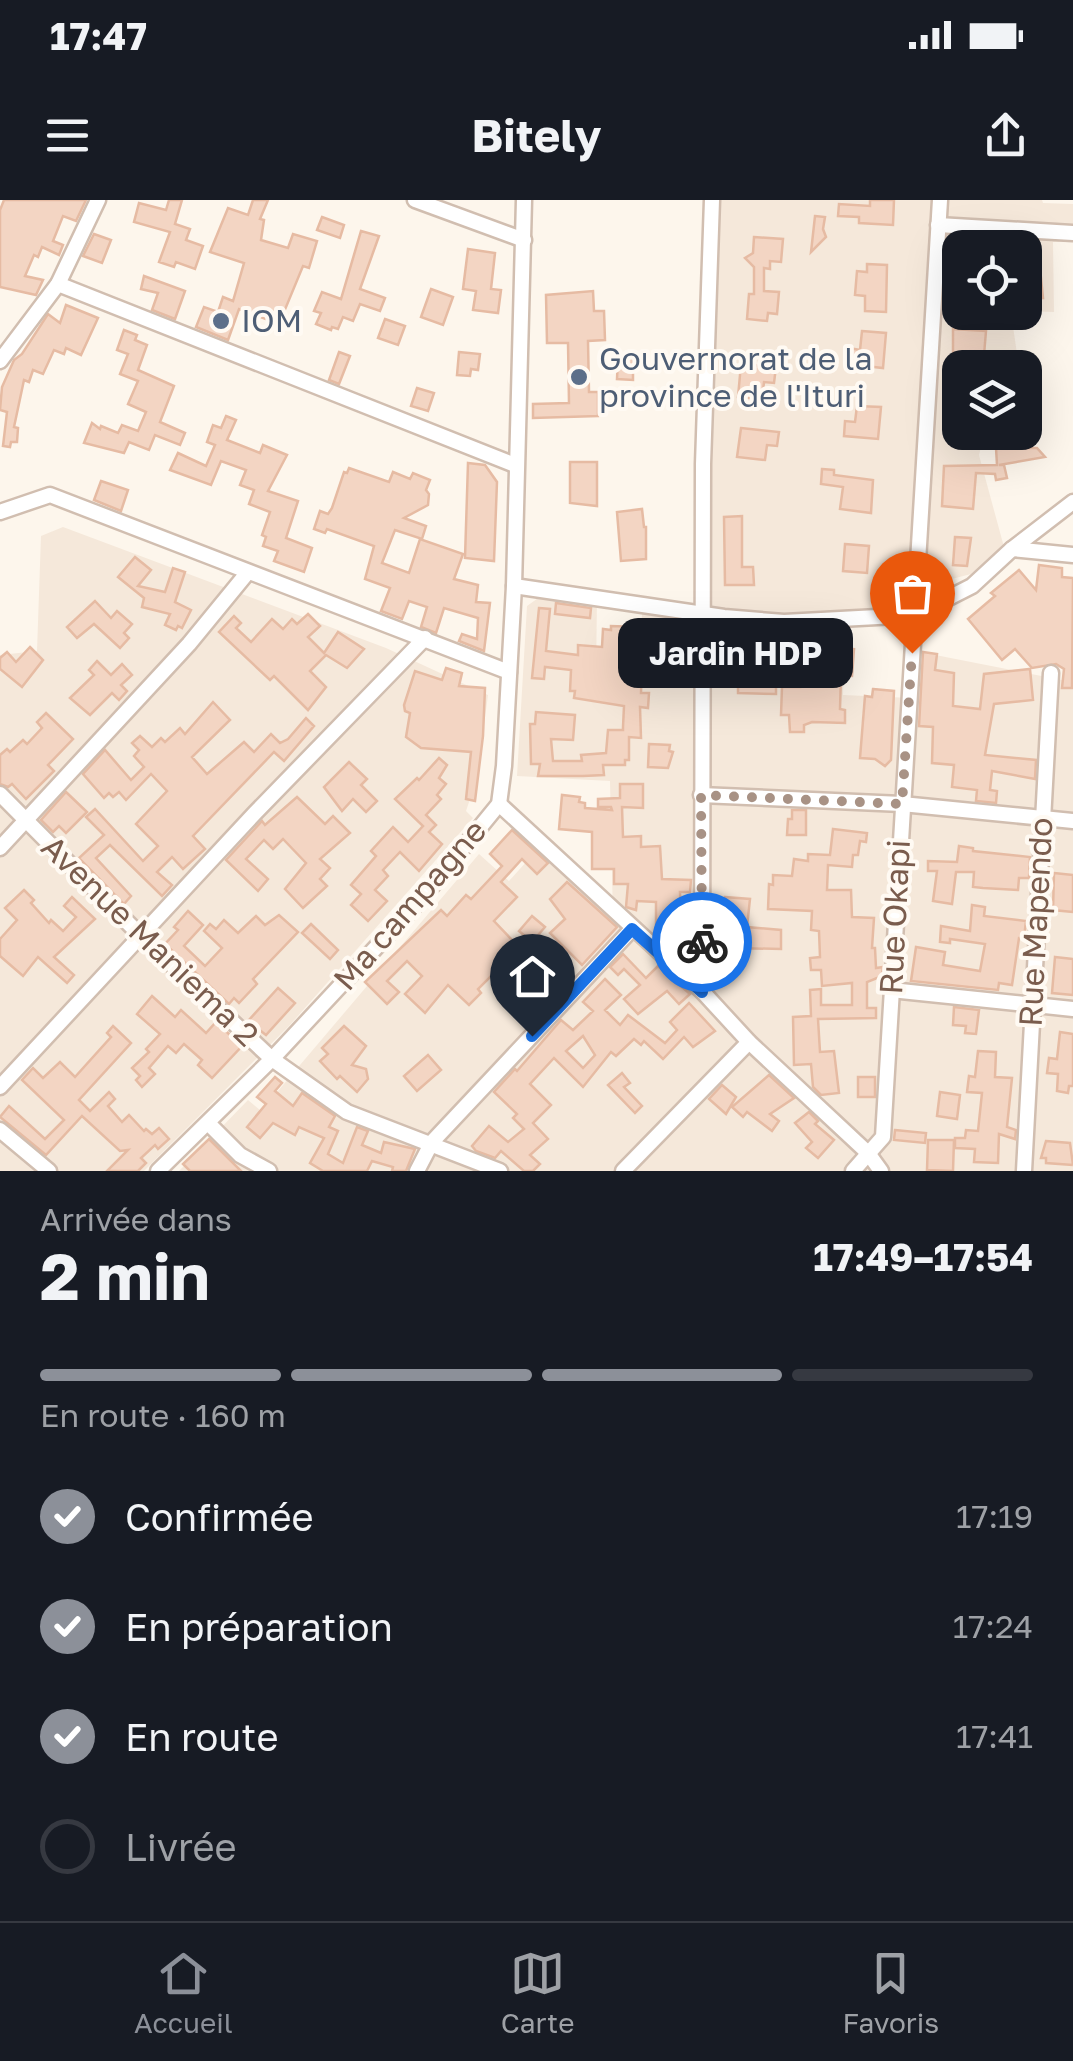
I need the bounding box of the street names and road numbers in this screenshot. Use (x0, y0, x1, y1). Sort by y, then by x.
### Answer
street label: Ma campagne (325, 811, 493, 997)
street label: Rue Mapendo (1011, 816, 1059, 1028)
street label: Avenue Maniema 2 (35, 827, 267, 1053)
street label: Rue Okapi (871, 839, 917, 995)

